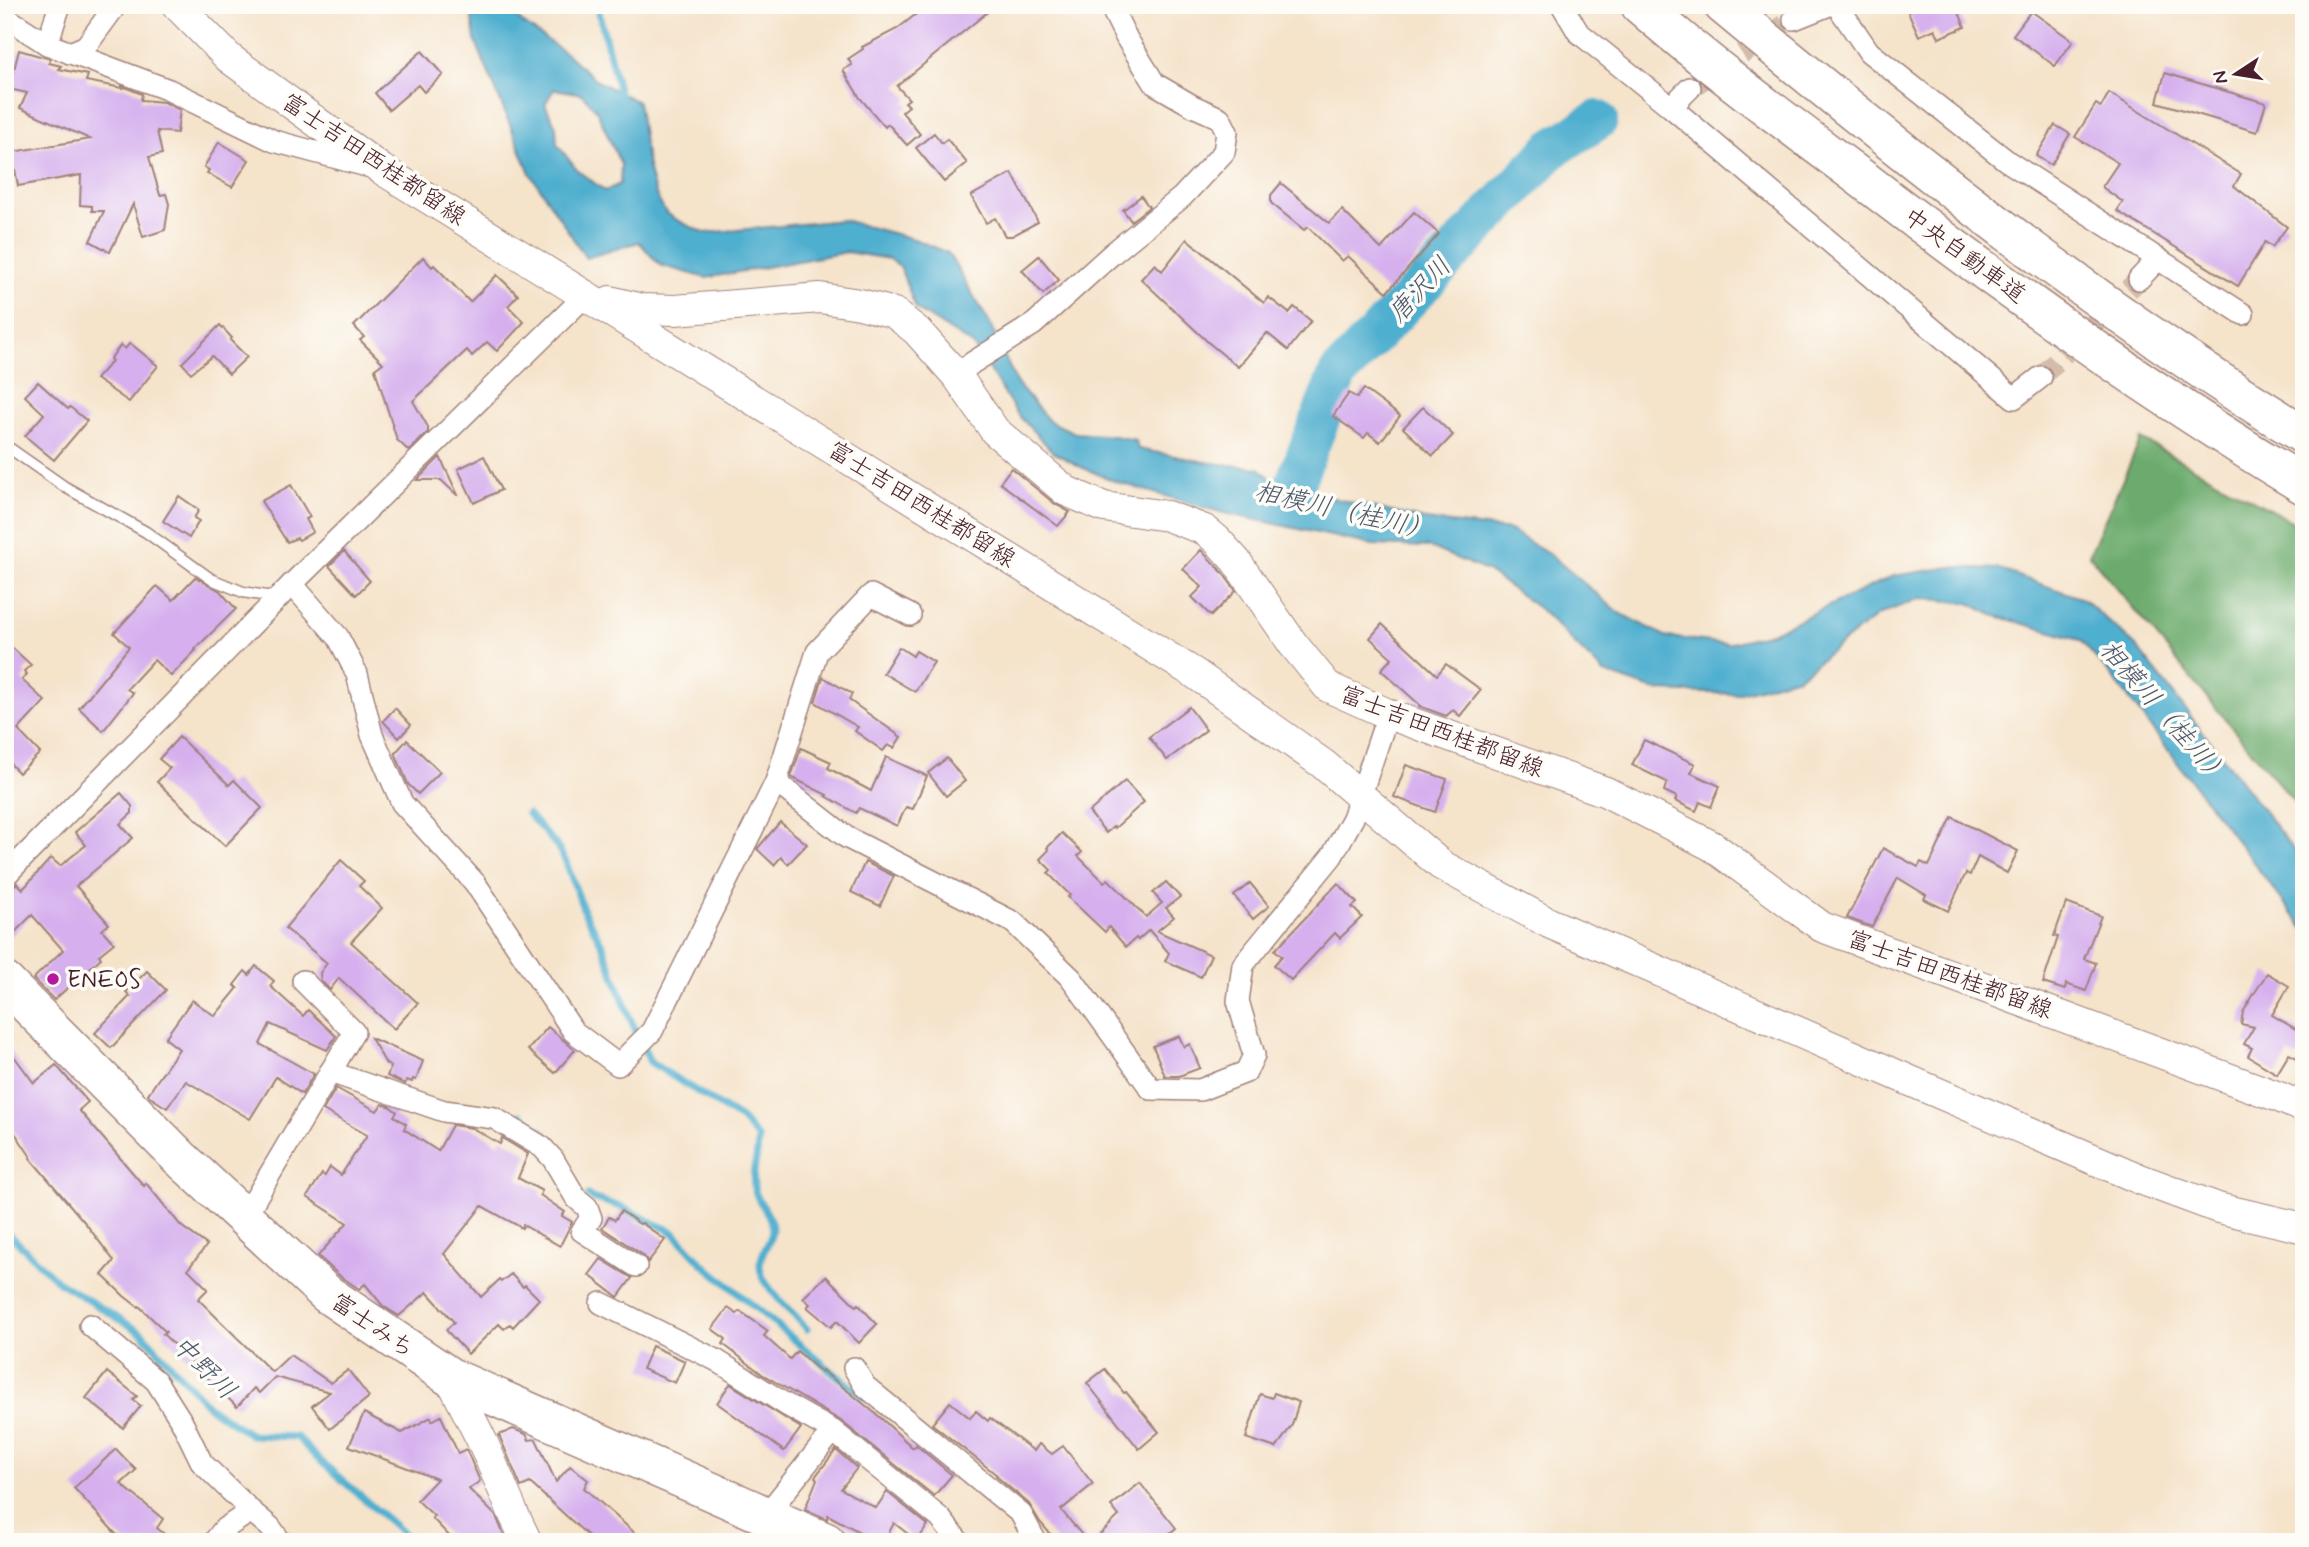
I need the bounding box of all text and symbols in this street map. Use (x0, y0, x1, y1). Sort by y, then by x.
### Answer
north arrow (2200, 38, 2270, 108)
text: N (2207, 68, 2234, 86)
street label: 富士吉田西桂都留線 (275, 87, 471, 233)
street label: 中央自動車道 (1897, 201, 2031, 311)
water label: 唐沢川 (1381, 250, 1459, 330)
street label: 富士吉田西桂都留線 (821, 435, 1021, 576)
water label: 相模川（桂川） (1251, 475, 1436, 549)
water label: 相模川（桂川） (2091, 633, 2236, 793)
street label: 富士吉田西桂都留線 (1335, 679, 1548, 786)
street label: 富士吉田西桂都留線 (1843, 924, 2056, 1027)
place label: ENEOS (67, 965, 141, 996)
marker: ENEOS (45, 971, 61, 987)
street label: 富士みち (324, 1287, 420, 1366)
water label: 中野川 (164, 1329, 243, 1408)

